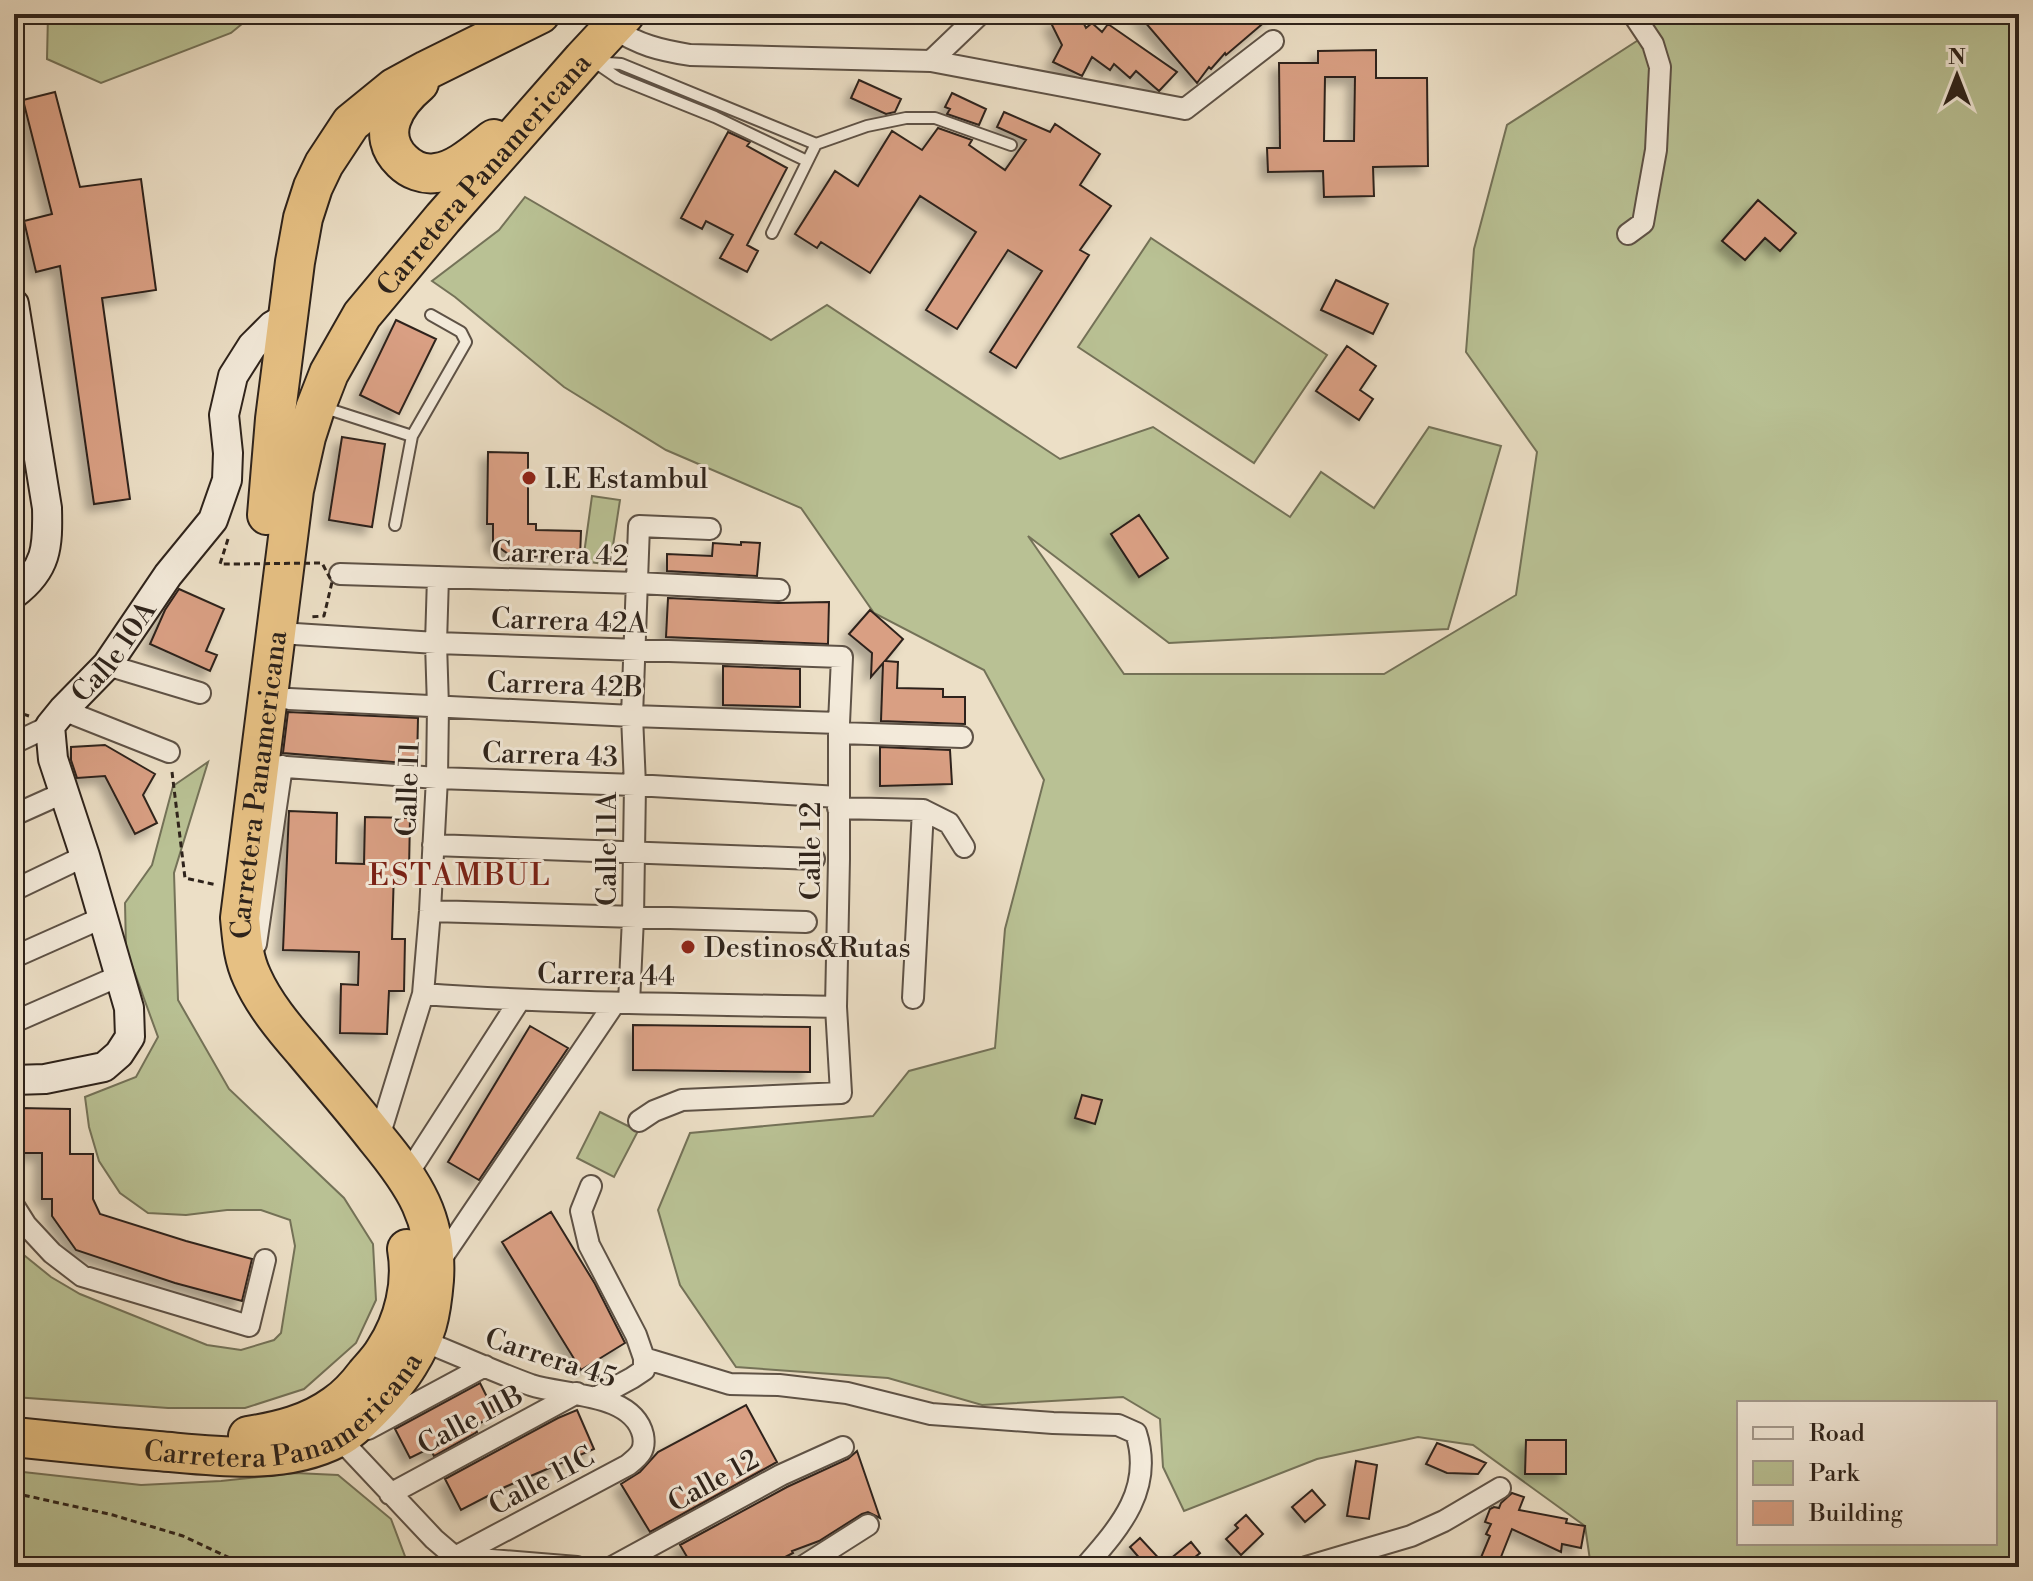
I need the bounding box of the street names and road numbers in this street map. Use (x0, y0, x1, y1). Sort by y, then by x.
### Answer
street label: Carretera Panamericana (369, 46, 600, 304)
street label: Carrera 42 (491, 535, 629, 574)
street label: Calle 10A (64, 594, 165, 710)
street label: Carrera 42A (490, 601, 648, 642)
street label: Carretera Panamericana (224, 628, 295, 940)
street label: Carrera 42B (486, 665, 644, 706)
street label: Carrera 43 (481, 736, 619, 775)
street label: Calle 11 (389, 741, 428, 837)
street label: Calle 11A (590, 791, 625, 906)
street label: Calle 12 (794, 802, 829, 900)
street label: Carrera 44 (537, 957, 675, 994)
street label: Carrera 45 (480, 1321, 621, 1396)
street label: Carretera Panamericana (143, 1346, 431, 1476)
street label: Calle 11B (412, 1378, 530, 1463)
street label: Calle 11C (483, 1439, 600, 1524)
street label: Calle 12 (662, 1442, 765, 1520)

